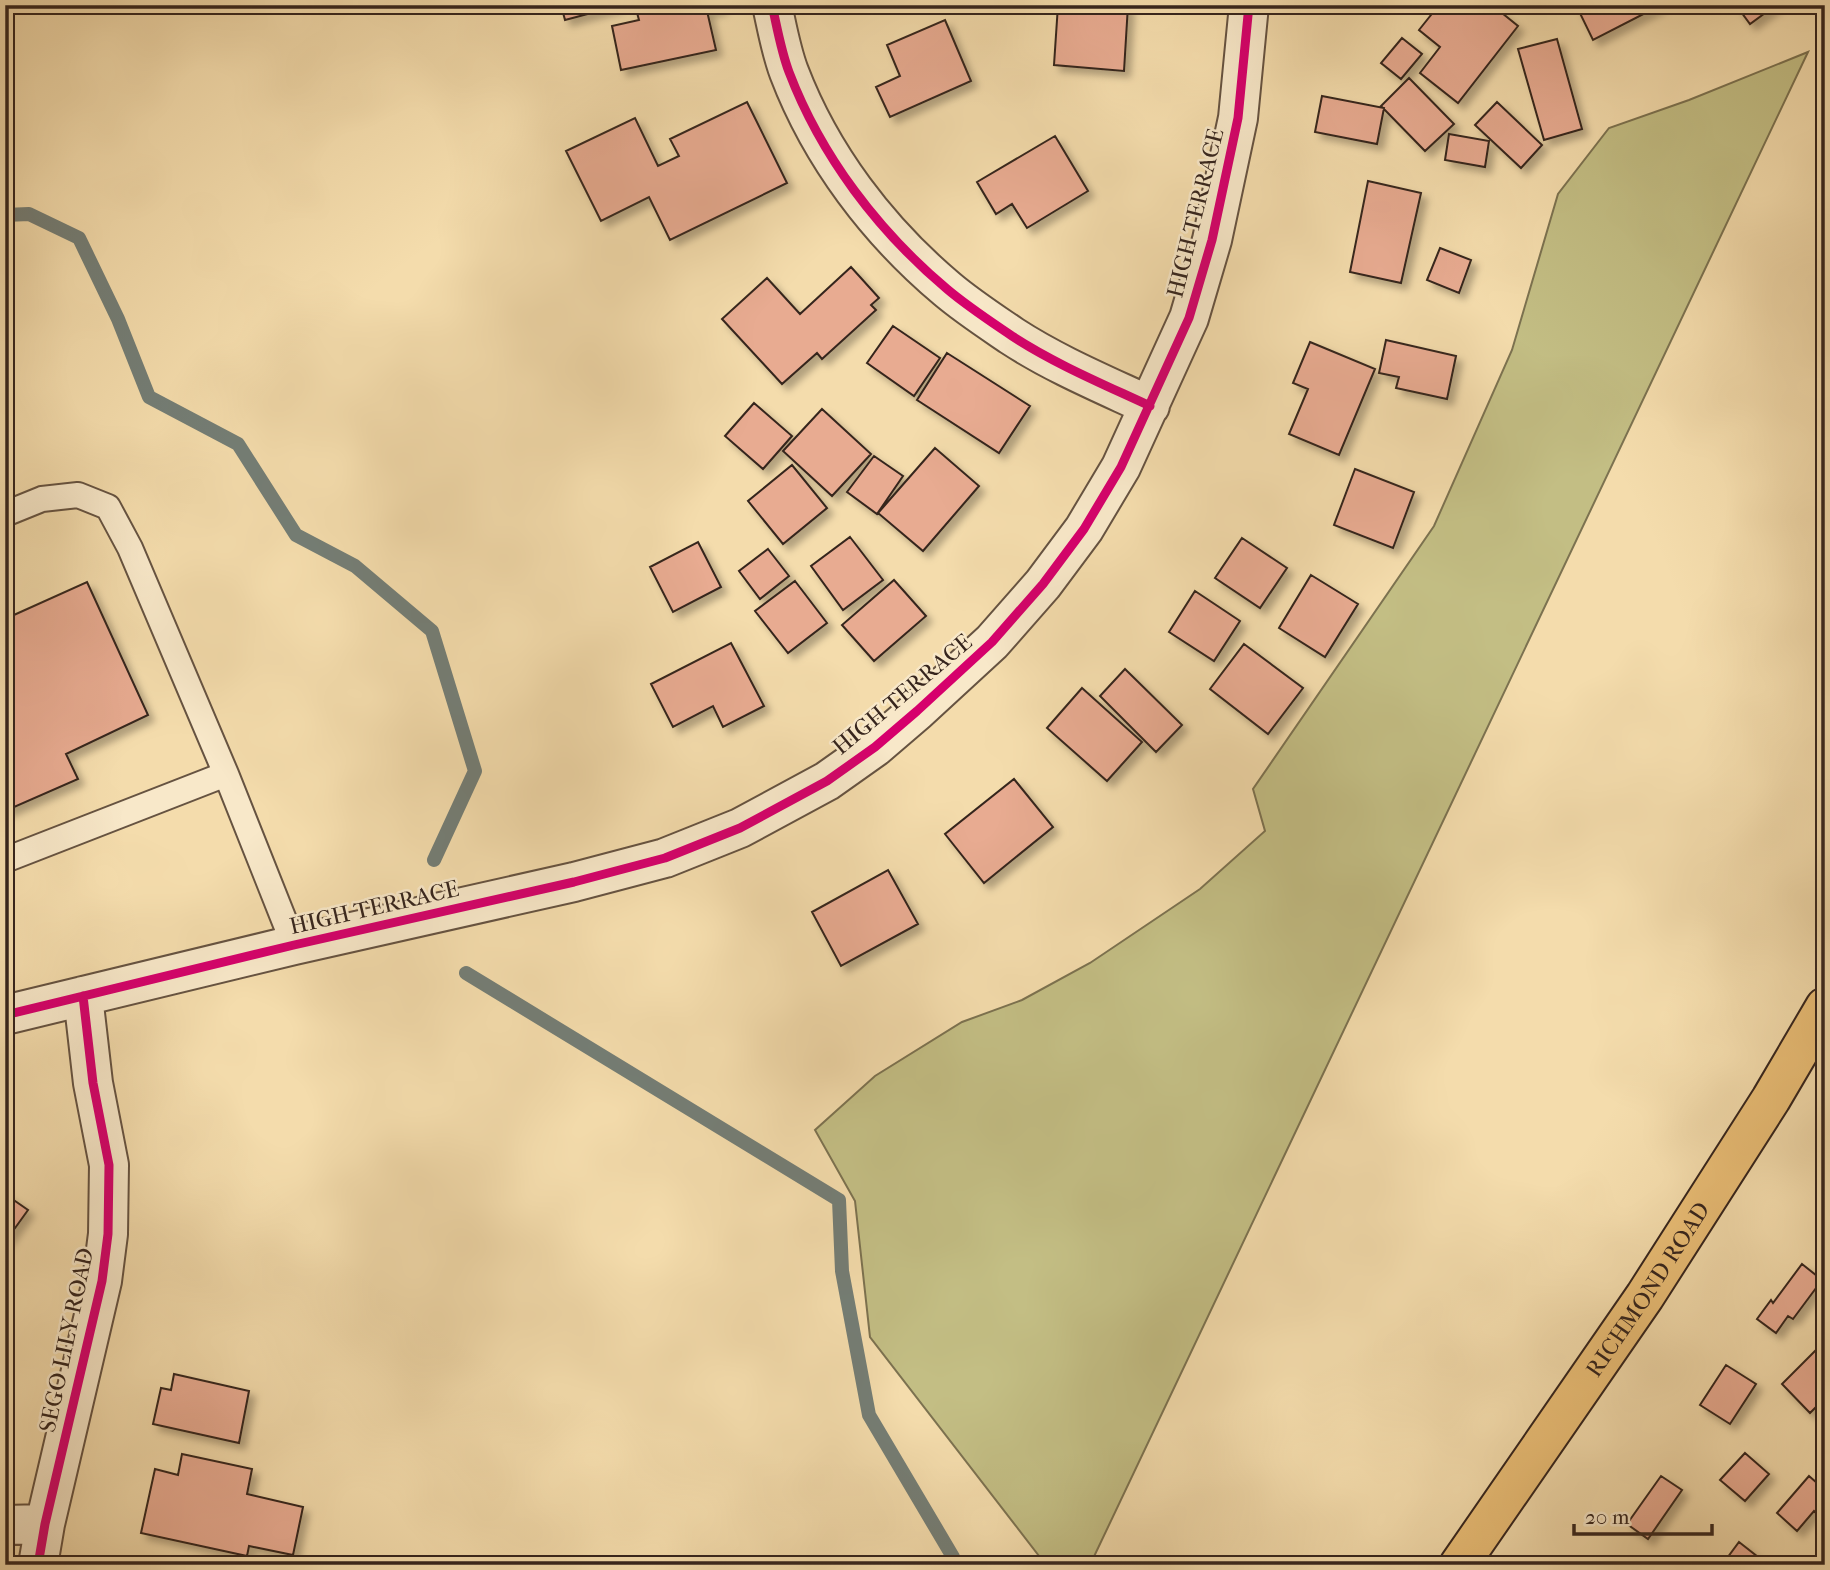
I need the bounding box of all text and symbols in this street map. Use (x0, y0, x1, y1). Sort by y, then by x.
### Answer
street label: HIGH TERRACE (1161, 126, 1230, 300)
street label: HIGH TERRACE (827, 628, 977, 760)
street label: HIGH TERRACE (287, 875, 462, 940)
street label: RICHMOND ROAD (1580, 1197, 1716, 1382)
street label: SEGO LILY ROAD (34, 1245, 99, 1435)
scale bar (1574, 1493, 1713, 1537)
text: 20 m (1585, 1505, 1630, 1529)

